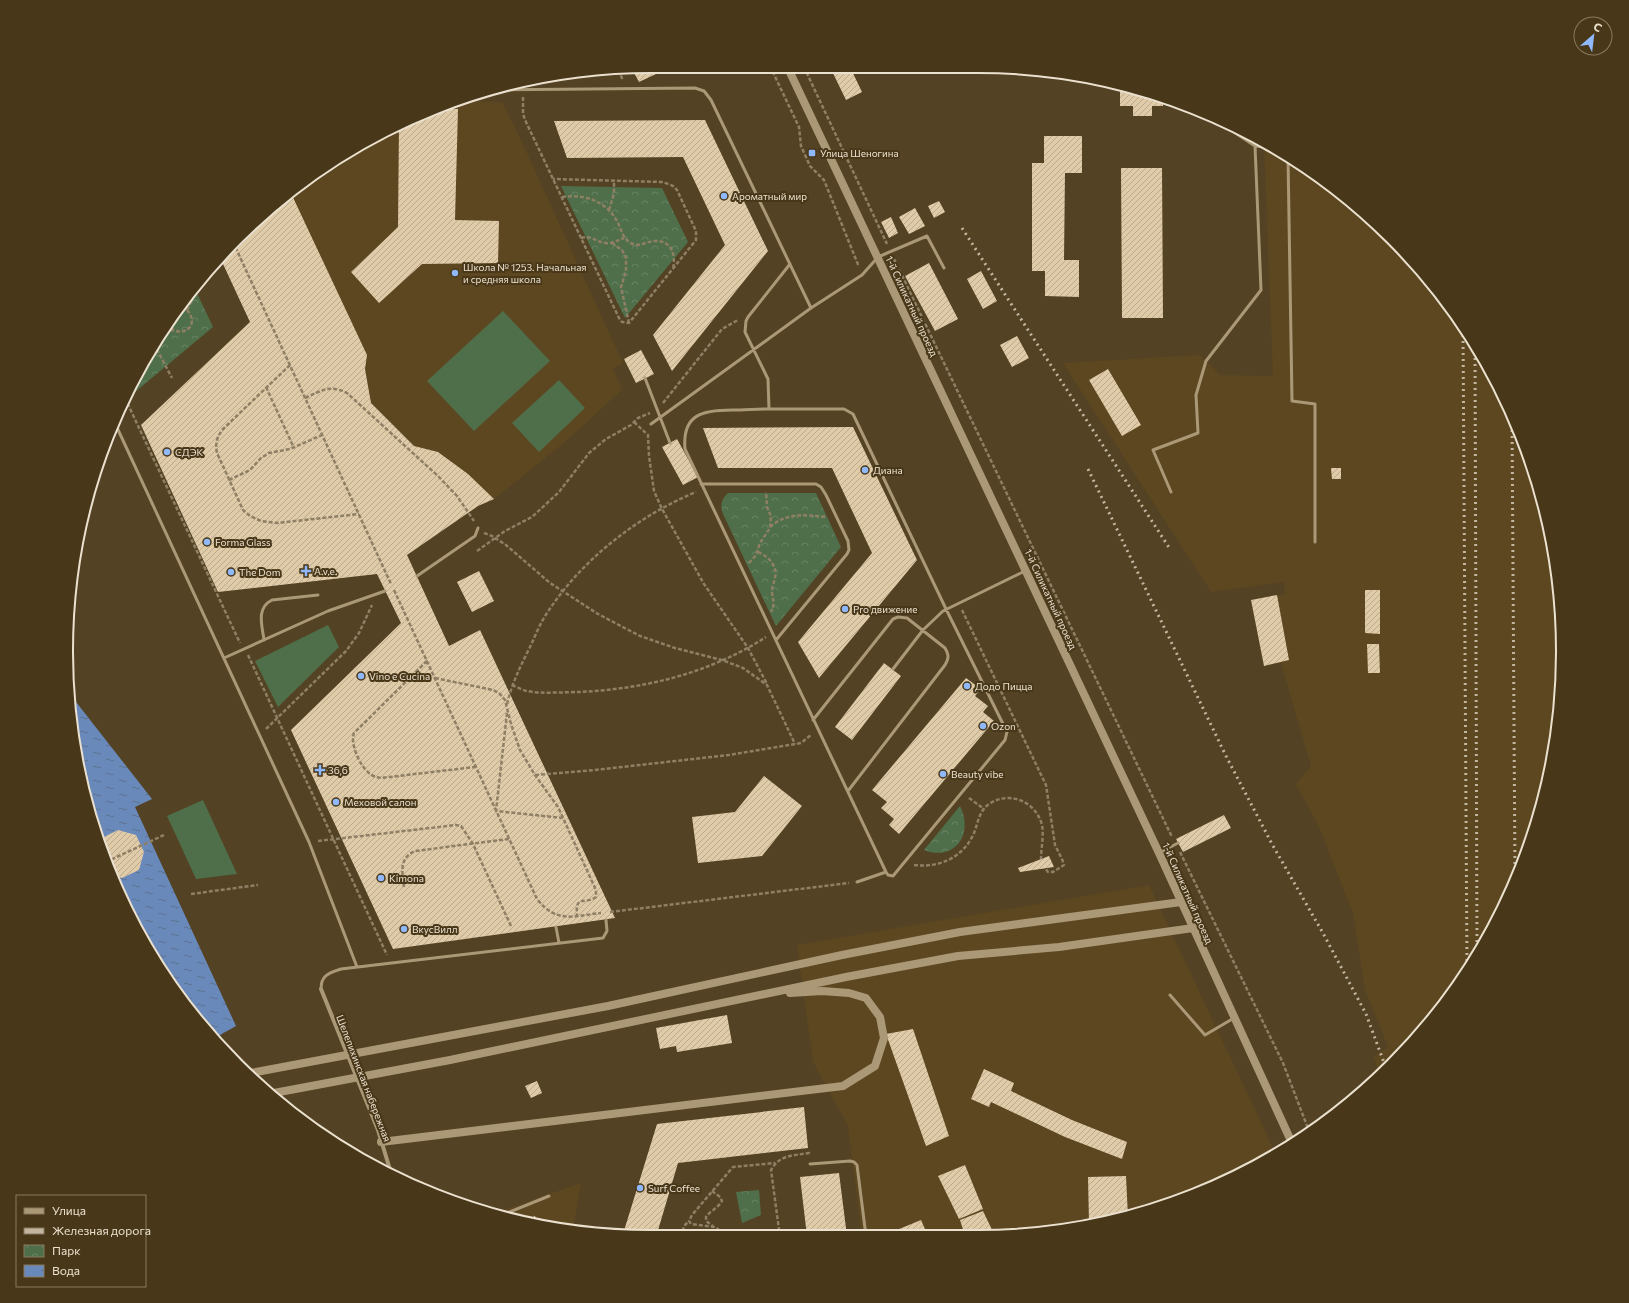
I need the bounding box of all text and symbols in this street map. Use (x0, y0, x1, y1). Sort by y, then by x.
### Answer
north arrow (1573, 16, 1613, 56)
text: С (1592, 19, 1605, 34)
place label: Улица Шеногина (820, 147, 899, 159)
marker: Улица Шеногина (807, 148, 817, 158)
place label: Ароматный мир (732, 190, 807, 202)
marker: Ароматный мир (719, 191, 729, 201)
street label: 1-й Силикатный проезд (883, 254, 941, 358)
place label: Школа № 1253. Начальная и средняя школа (463, 261, 587, 285)
marker: Школа № 1253. Начальная и средняя школа (450, 268, 460, 278)
place label: СДЭК (175, 446, 204, 458)
marker: СДЭК (162, 447, 172, 457)
place label: Диана (873, 464, 903, 476)
marker: Диана (860, 465, 870, 475)
place label: Forma Glass (215, 536, 271, 548)
marker: Forma Glass (202, 537, 212, 547)
street label: 1-й Силикатный проезд (1022, 547, 1080, 651)
place label: A.v.e. (314, 565, 337, 577)
place label: The Dom (239, 566, 280, 578)
marker: A.v.e. (301, 566, 311, 576)
marker: The Dom (226, 567, 236, 577)
place label: Pro движение (853, 603, 918, 615)
marker: Pro движение (840, 604, 850, 614)
place label: Vino e Cucina (369, 670, 430, 682)
marker: Vino e Cucina (356, 671, 366, 681)
place label: Додо Пицца (975, 680, 1033, 692)
marker: Додо Пицца (962, 681, 972, 691)
place label: Ozon (991, 720, 1016, 732)
marker: Ozon (978, 721, 988, 731)
place label: 36,6 (328, 764, 348, 776)
marker: 36,6 (315, 765, 325, 775)
place label: Beauty vibe (951, 768, 1004, 780)
marker: Beauty vibe (938, 769, 948, 779)
place label: Меховой салон (344, 796, 416, 808)
marker: Меховой салон (331, 797, 341, 807)
street label: 1-й Силикатный проезд (1160, 841, 1216, 946)
place label: Kimona (389, 872, 424, 884)
marker: Kimona (376, 873, 386, 883)
place label: ВкусВилл (412, 923, 458, 935)
marker: ВкусВилл (399, 924, 409, 934)
street label: Шелепихинская набережная (334, 1013, 394, 1143)
place label: Surf Coffee (648, 1182, 700, 1194)
marker: Surf Coffee (635, 1183, 645, 1193)
legend (16, 1195, 146, 1287)
text: Улица (52, 1203, 86, 1217)
text: Железная дорога (52, 1223, 151, 1237)
text: Парк (52, 1243, 81, 1257)
text: Вода (52, 1263, 80, 1277)

